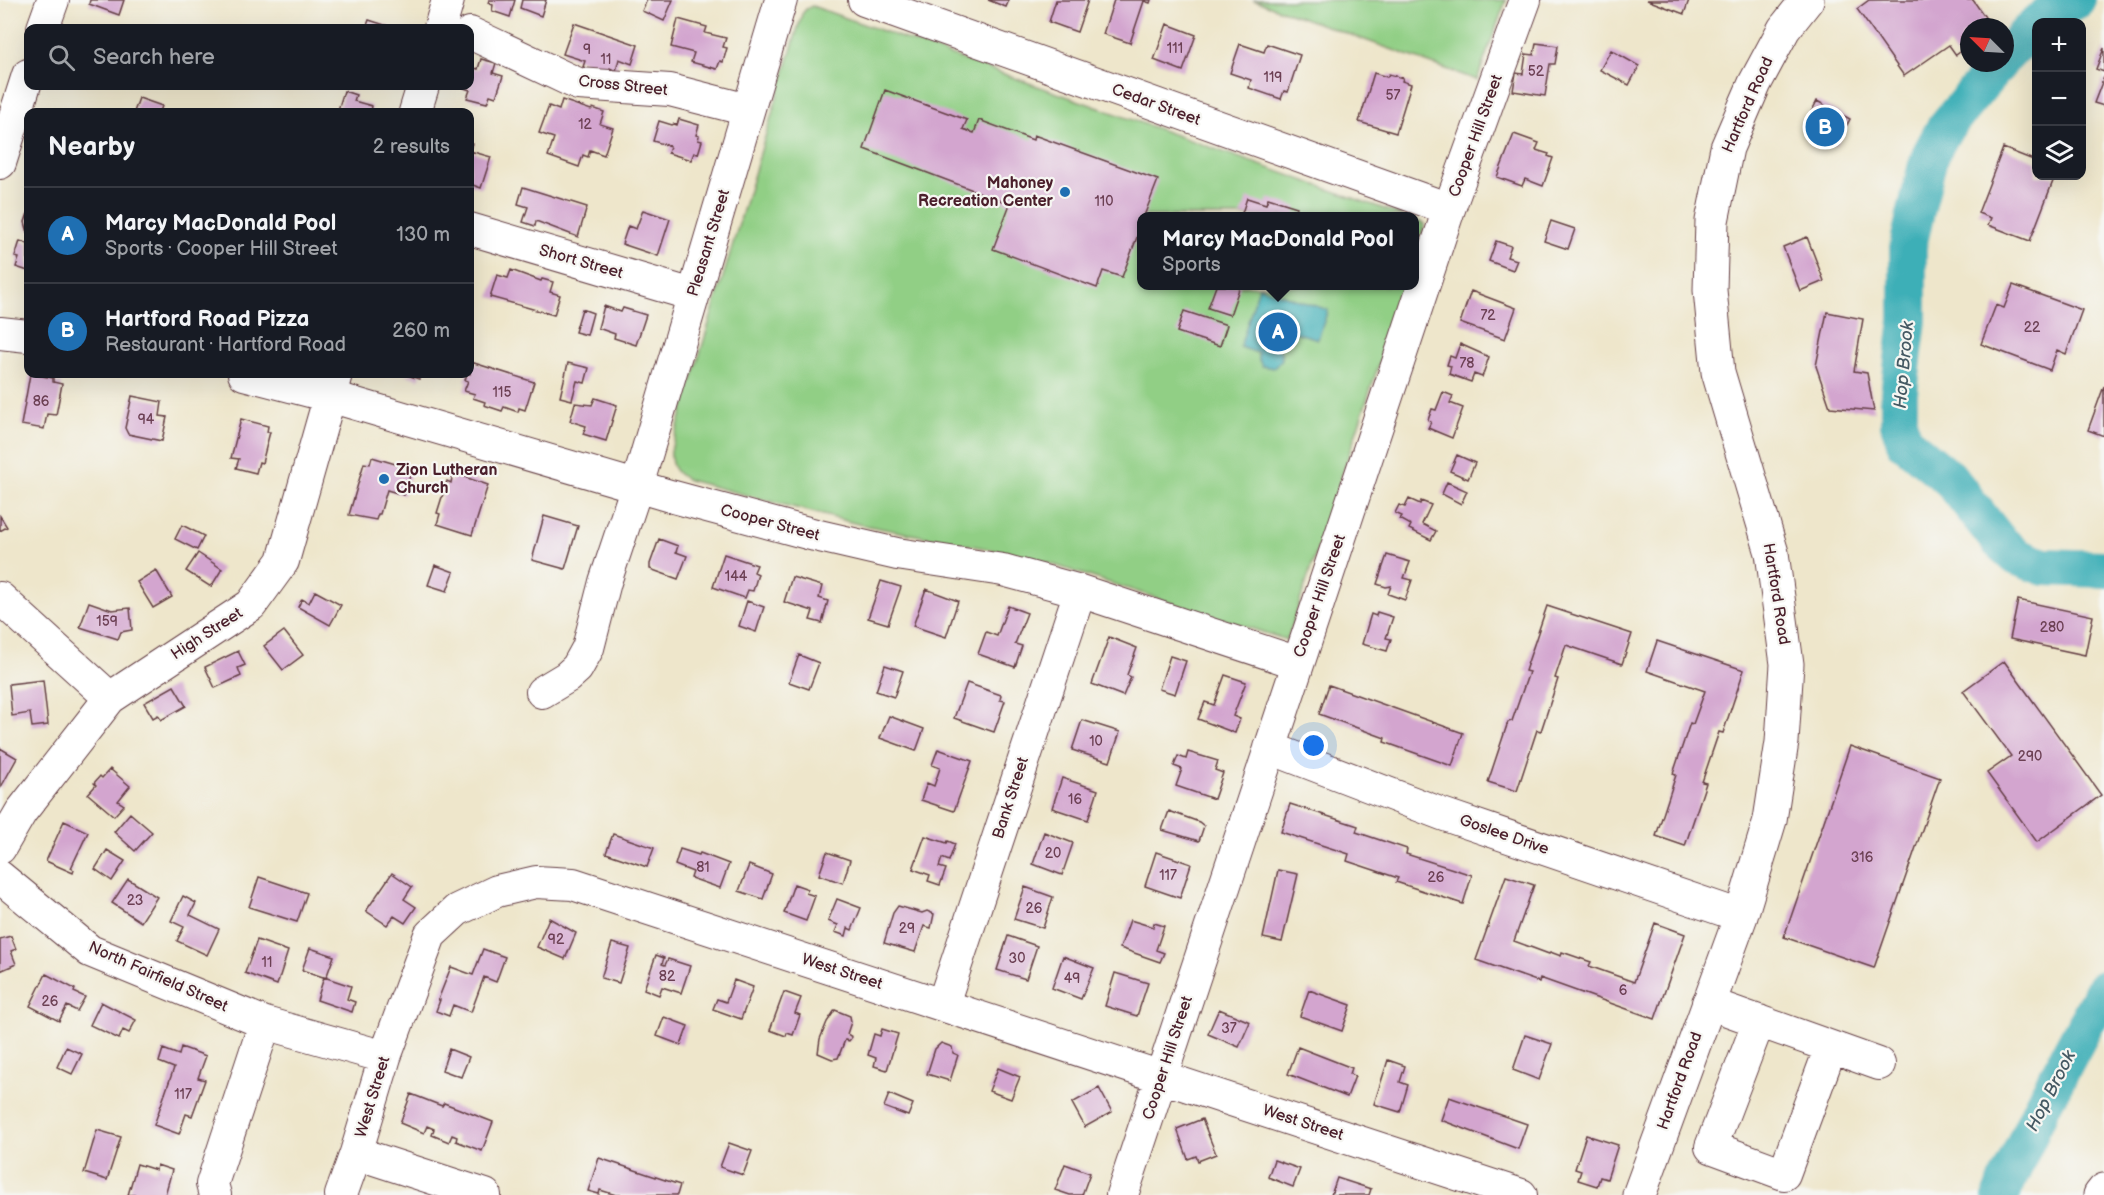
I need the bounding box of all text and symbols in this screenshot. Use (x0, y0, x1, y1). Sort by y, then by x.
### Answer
north arrow (1960, 18, 2014, 72)
map controls (2032, 18, 2086, 180)
button: + (2032, 18, 2086, 72)
search box (24, 24, 474, 90)
house number: 111 (1167, 40, 1183, 57)
icon: search (45, 41, 78, 74)
house number: 9 (583, 41, 591, 58)
text: Search here (93, 44, 215, 71)
house number: 11 (601, 51, 611, 68)
street label: Hartford Road (1718, 54, 1778, 156)
house number: 52 (1528, 63, 1545, 80)
house number: 119 (1264, 69, 1282, 86)
street label: Cross Street (577, 72, 669, 100)
street label: Cooper Hill Street (1445, 72, 1507, 200)
button: − (2032, 72, 2086, 126)
street label: Cedar Street (1109, 80, 1203, 130)
house number: 57 (1386, 87, 1401, 104)
pin: B (1806, 104, 1844, 150)
house number: 12 (578, 116, 593, 133)
button: layers (2032, 126, 2086, 180)
text: Nearby (48, 132, 135, 163)
text: 2 results (373, 135, 450, 159)
place label: Mahoney Recreation Center (918, 174, 1054, 211)
marker: Mahoney Recreation Center (1058, 185, 1072, 199)
street label: Pleasant Street (684, 187, 734, 299)
house number: 110 (1094, 193, 1114, 210)
text: Marcy MacDonald Pool (105, 210, 336, 237)
popup (1137, 212, 1419, 290)
text: A (61, 223, 74, 247)
text: 130 m (396, 223, 450, 247)
text: Marcy MacDonald Pool (1162, 226, 1394, 253)
text: Sports · Cooper Hill Street (105, 237, 338, 261)
street label: Short Street (537, 241, 625, 283)
text: Sports (1162, 253, 1221, 277)
text: Hartford Road Pizza (105, 306, 309, 333)
house number: 72 (1480, 307, 1496, 324)
pin: A (1258, 310, 1298, 354)
text: B (60, 319, 75, 343)
text: 260 m (392, 319, 450, 343)
water label: Hop Brook (1890, 319, 1918, 410)
house number: 22 (2024, 319, 2041, 336)
text: Restaurant · Hartford Road (105, 333, 346, 357)
house number: 78 (1459, 355, 1475, 372)
house number: 115 (493, 384, 511, 401)
house number: 86 (33, 393, 50, 410)
house number: 94 (138, 411, 155, 428)
place label: Zion Lutheran Church (396, 461, 497, 498)
marker: Zion Lutheran Church (377, 472, 391, 486)
street label: Cooper Street (718, 501, 822, 545)
street label: Cooper Hill Street (1290, 532, 1350, 660)
street label: Hartford Road (1759, 542, 1793, 646)
house number: 144 (725, 568, 748, 585)
street label: High Street (168, 604, 246, 664)
house number: 159 (96, 613, 118, 630)
house number: 280 (2040, 619, 2064, 636)
your location (1299, 731, 1328, 760)
house number: 10 (1089, 733, 1103, 750)
house number: 290 (2018, 748, 2042, 765)
street label: Bank Street (989, 755, 1033, 841)
house number: 16 (1068, 791, 1082, 808)
street label: Goslee Drive (1457, 811, 1552, 859)
house number: 20 (1045, 845, 1061, 862)
house number: 316 (1851, 849, 1874, 866)
house number: 81 (696, 859, 710, 876)
house number: 117 (1159, 867, 1177, 884)
house number: 26 (1428, 869, 1445, 886)
house number: 23 (127, 892, 143, 909)
house number: 26 (1026, 900, 1043, 917)
house number: 29 (899, 920, 915, 937)
house number: 92 (548, 931, 565, 948)
street label: North Fairfield Street (85, 938, 231, 1016)
street label: West Street (799, 950, 885, 994)
house number: 30 (1009, 950, 1025, 967)
house number: 11 (262, 954, 272, 971)
house number: 82 (659, 968, 676, 985)
house number: 49 (1064, 970, 1080, 987)
house number: 6 (1619, 982, 1628, 999)
house number: 26 (42, 993, 59, 1010)
street label: Cooper Hill Street (1139, 994, 1197, 1122)
house number: 37 (1221, 1020, 1237, 1037)
street label: Hartford Road (1654, 1030, 1706, 1132)
water label: Hop Brook (2022, 1046, 2081, 1135)
street label: West Street (352, 1054, 394, 1140)
house number: 117 (174, 1086, 192, 1103)
street label: West Street (1260, 1101, 1346, 1145)

